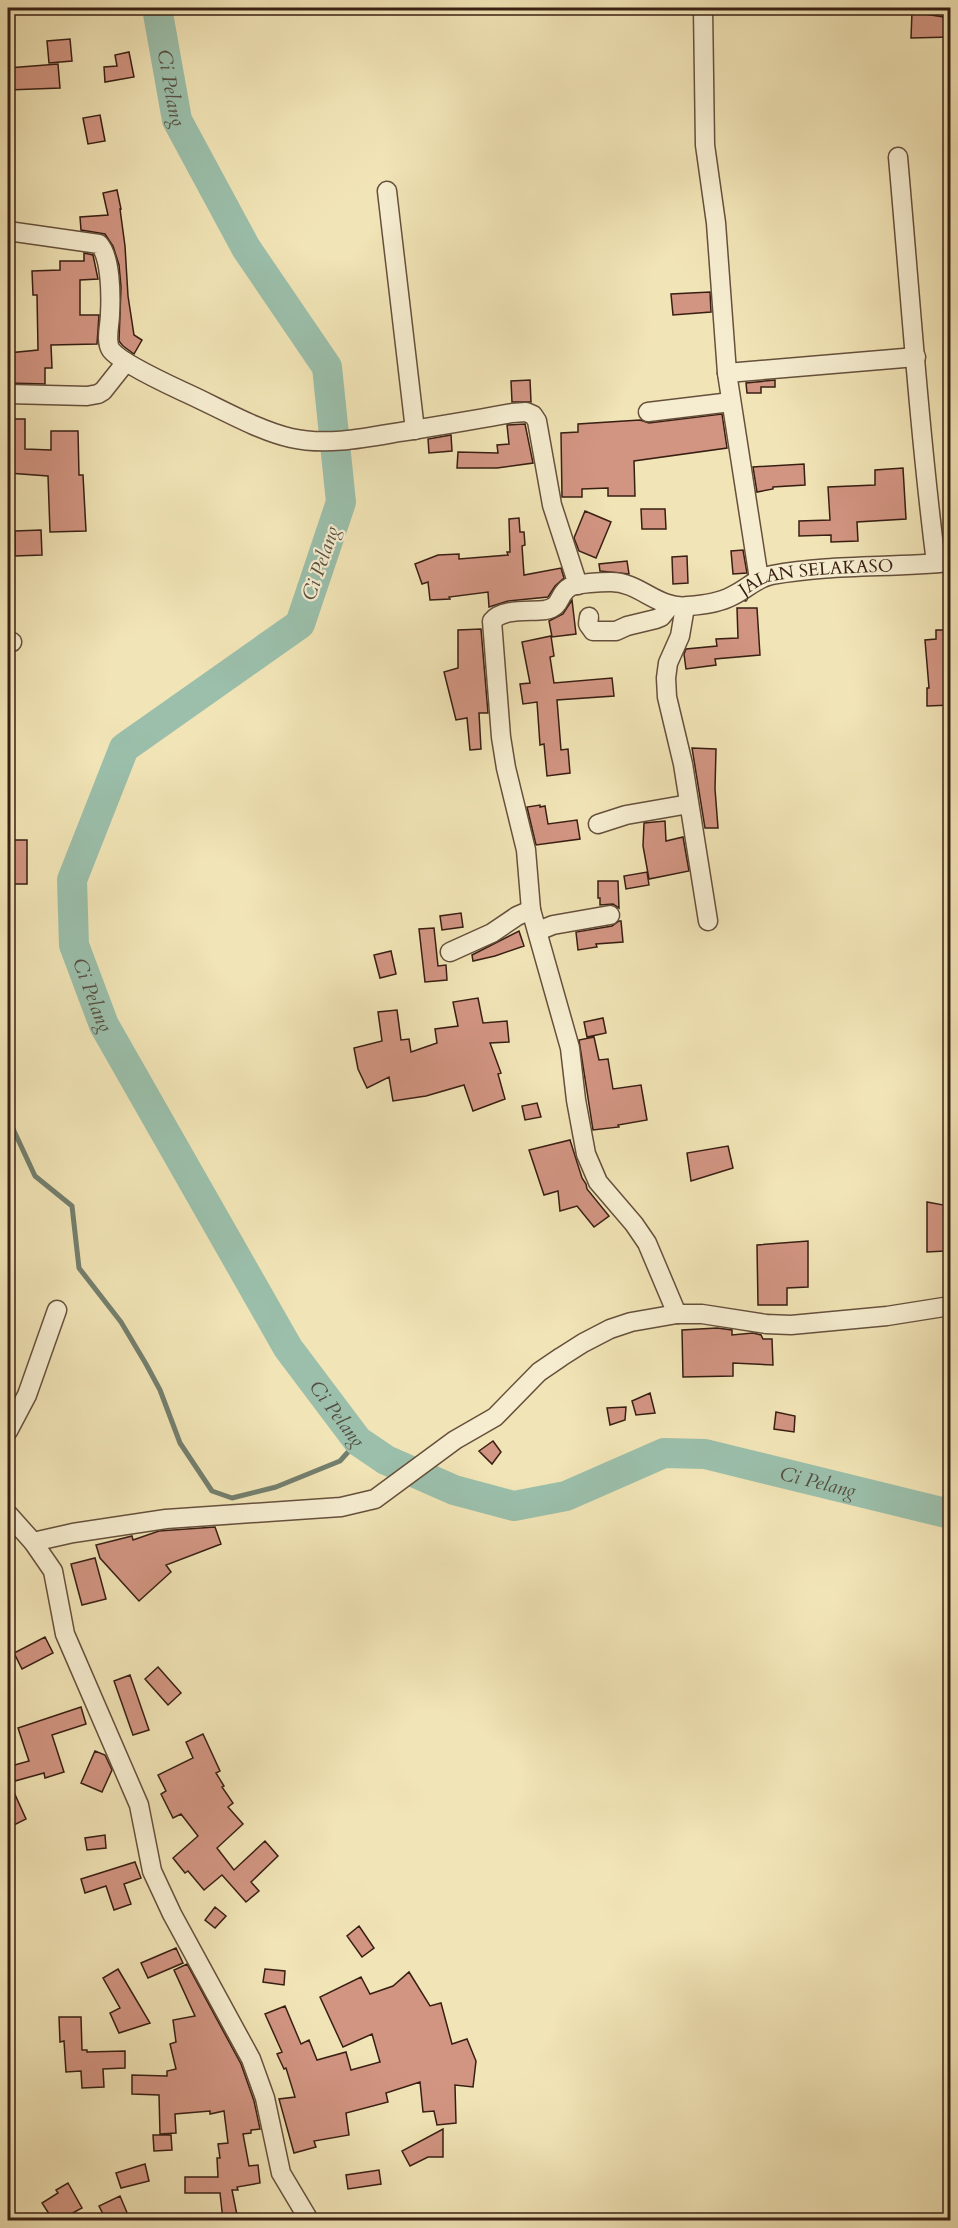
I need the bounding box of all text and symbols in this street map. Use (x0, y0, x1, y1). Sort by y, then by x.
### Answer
water label: Ci Pelang (151, 47, 191, 132)
water label: Ci Pelang (295, 522, 346, 604)
street label: JALAN SELAKASO (731, 554, 894, 604)
water label: Ci Pelang (66, 954, 119, 1038)
water label: Ci Pelang (303, 1375, 371, 1453)
water label: Ci Pelang (777, 1460, 859, 1505)

